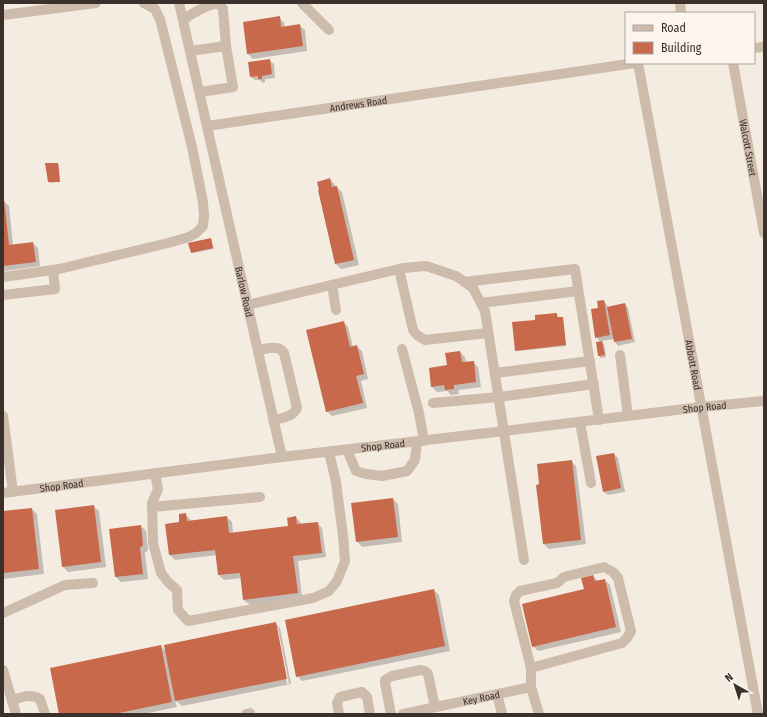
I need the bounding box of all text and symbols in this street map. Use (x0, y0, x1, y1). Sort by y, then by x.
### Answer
legend (625, 12, 755, 64)
text: Road (661, 21, 686, 35)
text: Building (661, 41, 702, 55)
street label: Andrews Road (329, 95, 388, 115)
street label: Walcott Street (736, 118, 759, 178)
street label: Barlow Road (232, 265, 255, 318)
street label: Abbott Road (682, 339, 703, 391)
street label: Shop Road (682, 400, 727, 416)
street label: Shop Road (361, 438, 406, 455)
street label: Shop Road (39, 478, 84, 495)
north arrow (715, 665, 755, 705)
text: N (722, 670, 736, 685)
street label: Key Road (462, 689, 501, 708)

